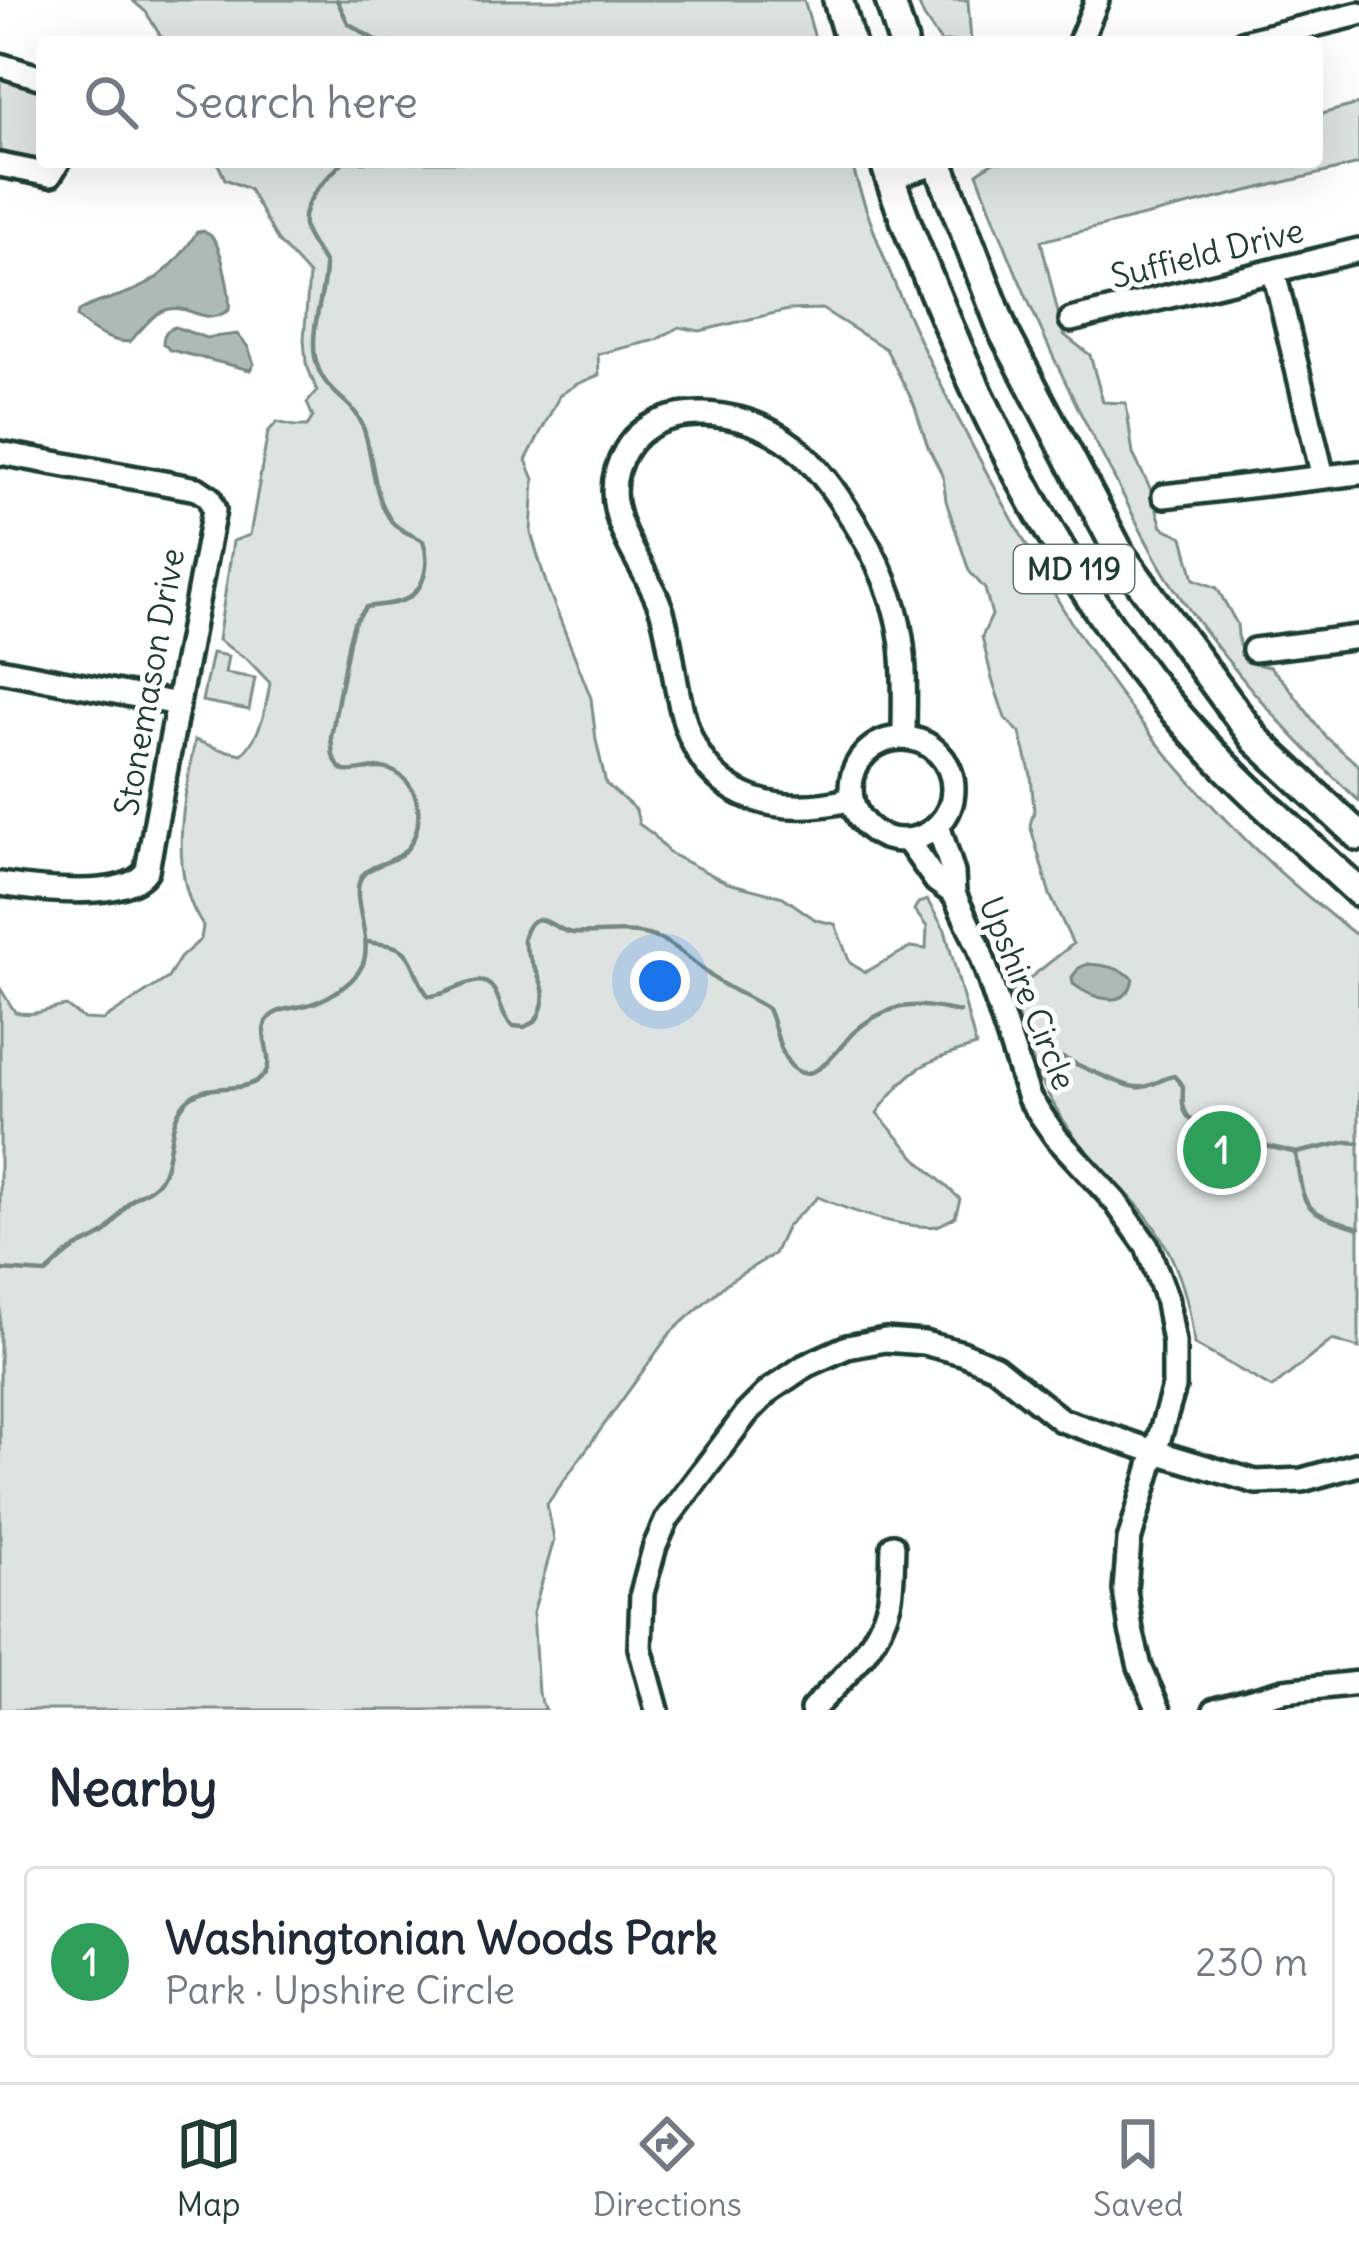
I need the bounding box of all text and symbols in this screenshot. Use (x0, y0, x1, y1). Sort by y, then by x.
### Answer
search box (36, 36, 1323, 168)
icon: search (78, 69, 144, 135)
text: Search here (174, 74, 418, 130)
street label: Suffield Drive (1106, 209, 1308, 297)
street label: Stonemason Drive (105, 545, 193, 819)
road number: MD 119 (1014, 545, 1134, 593)
street label: Upshire Circle (970, 890, 1086, 1096)
your location (630, 951, 690, 1011)
pin: 1 (1183, 1105, 1261, 1195)
text: Nearby (48, 1756, 217, 1820)
text: Washingtonian Woods Park (165, 1910, 717, 1966)
text: 1 (82, 1938, 98, 1987)
text: 230 m (1195, 1938, 1308, 1987)
text: Park · Upshire Circle (165, 1966, 515, 2015)
tab: Map (176, 2111, 242, 2225)
tab: Directions (593, 2111, 742, 2225)
tab: Saved (1093, 2111, 1183, 2225)

